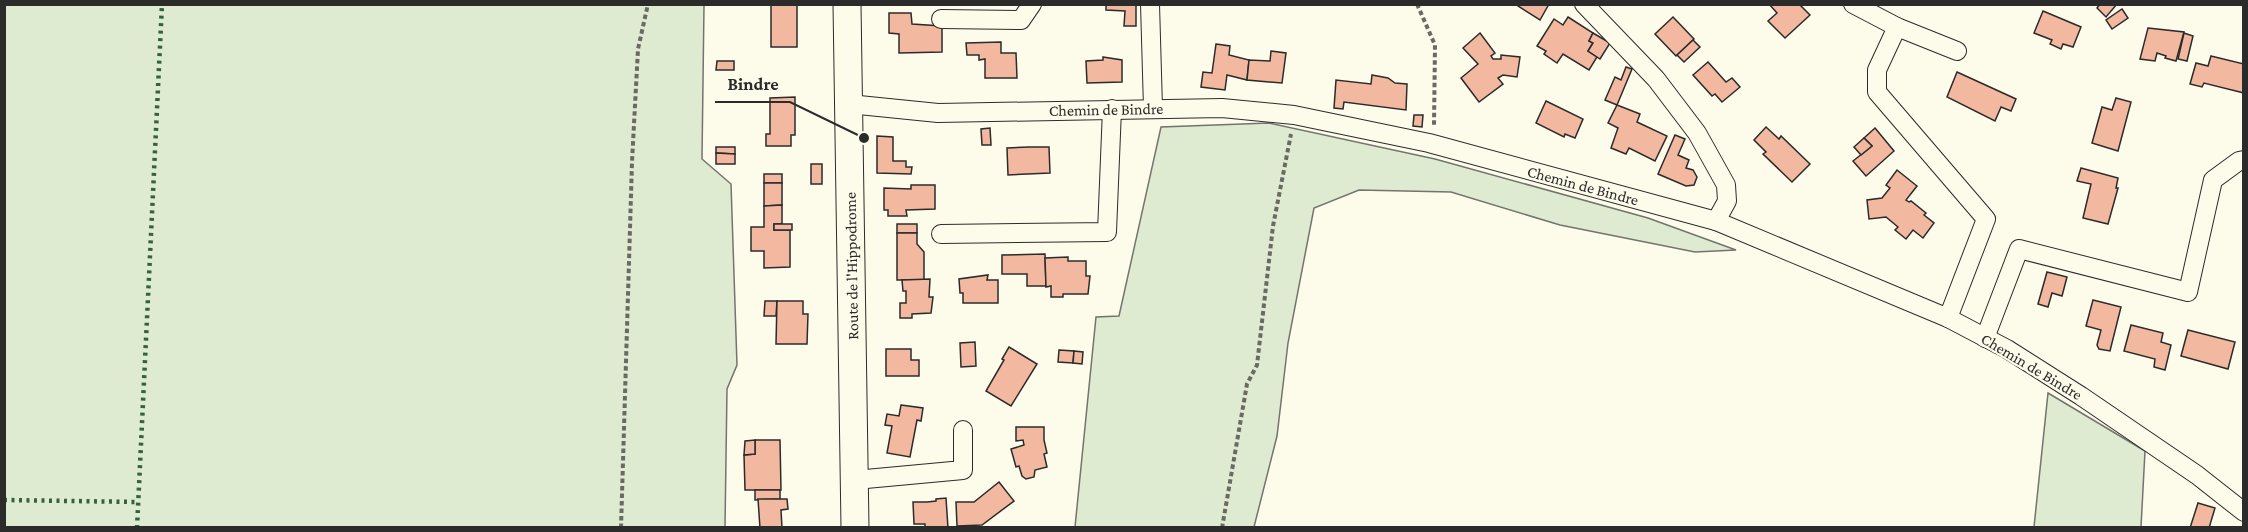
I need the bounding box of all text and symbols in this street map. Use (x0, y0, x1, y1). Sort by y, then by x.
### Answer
callout: Bindre (715, 66, 790, 102)
text: Bindre (727, 74, 779, 94)
street label: Chemin de Bindre (1049, 100, 1163, 119)
street label: Chemin de Bindre (1525, 162, 1640, 209)
street label: Route de l'Hippodrome (842, 192, 862, 340)
street label: Chemin de Bindre (1978, 330, 2085, 403)

